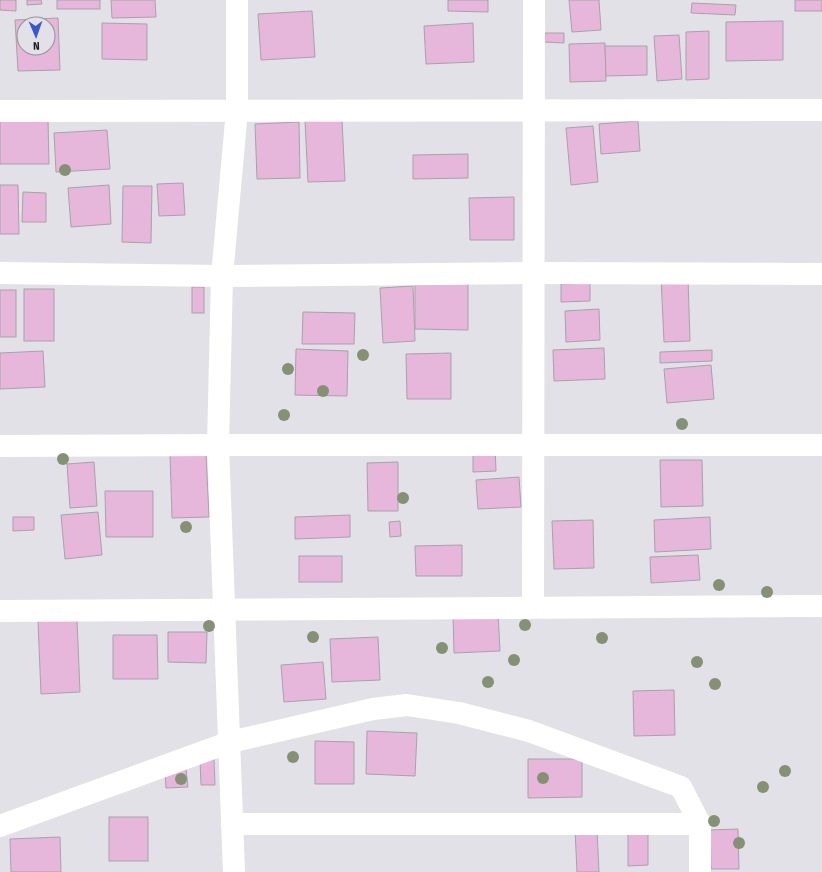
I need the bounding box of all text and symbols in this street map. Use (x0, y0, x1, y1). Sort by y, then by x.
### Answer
north arrow (16, 16, 56, 56)
text: N (33, 39, 40, 52)

